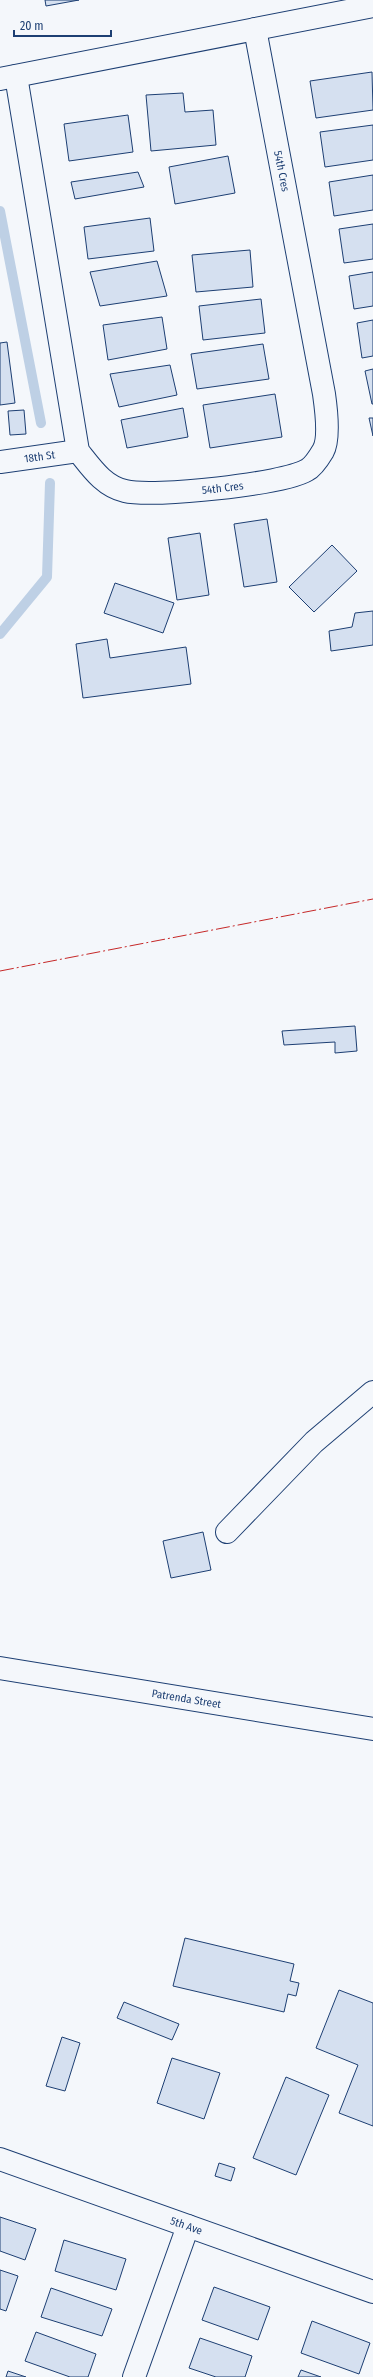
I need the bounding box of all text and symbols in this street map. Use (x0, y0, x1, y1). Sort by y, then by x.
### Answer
scale bar (14, 12, 111, 38)
text: 20 m (20, 19, 44, 33)
street label: 54th Cres (271, 150, 292, 193)
street label: 18th St (23, 448, 56, 466)
street label: 54th Cres (201, 479, 245, 497)
street label: Patrenda Street (151, 1687, 222, 1711)
street label: 5th Ave (169, 2214, 204, 2238)

